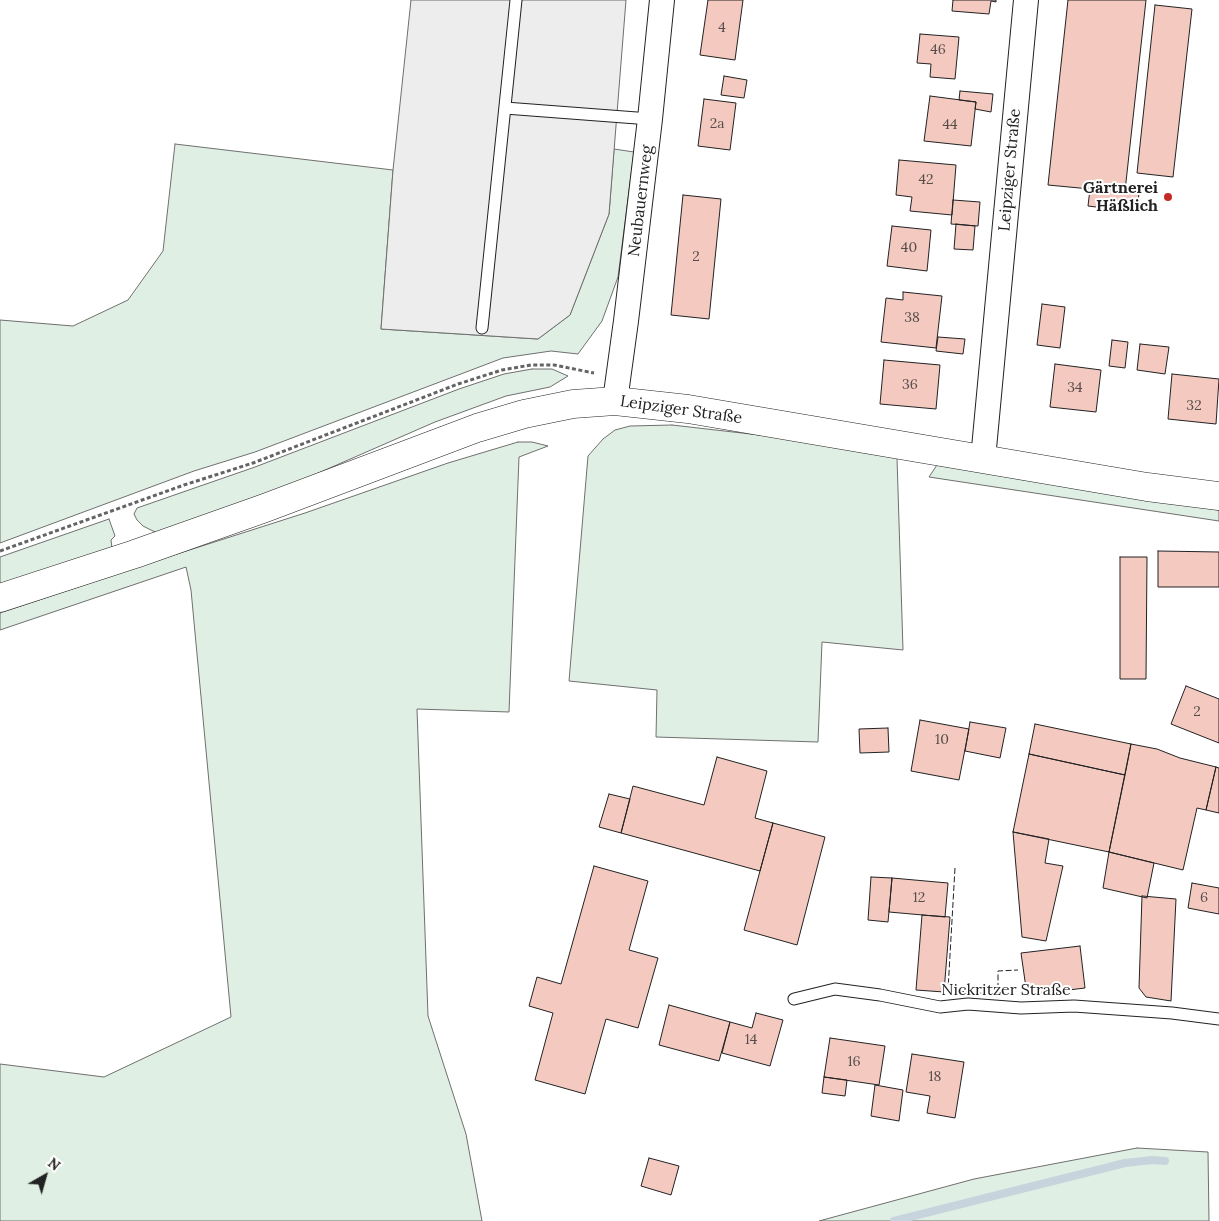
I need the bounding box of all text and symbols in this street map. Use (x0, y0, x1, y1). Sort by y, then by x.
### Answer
house number: 4 (718, 20, 726, 36)
house number: 46 (930, 42, 946, 58)
street label: Leipziger Straße (995, 108, 1025, 232)
house number: 2a (710, 116, 724, 132)
house number: 44 (942, 117, 958, 133)
street label: Neubauernweg (625, 144, 657, 258)
house number: 42 (918, 172, 934, 188)
place label: Gärtnerei Häßlich (1083, 178, 1158, 216)
marker: Gärtnerei Häßlich (1162, 191, 1174, 203)
house number: 40 (901, 240, 917, 256)
house number: 2 (692, 249, 700, 265)
house number: 38 (904, 310, 920, 326)
house number: 36 (902, 377, 918, 393)
house number: 34 (1067, 380, 1083, 396)
street label: Leipziger Straße (619, 392, 743, 428)
house number: 32 (1186, 398, 1202, 414)
house number: 2 (1193, 704, 1201, 720)
house number: 10 (935, 732, 949, 748)
house number: 12 (913, 890, 925, 906)
house number: 6 (1200, 890, 1208, 906)
street label: Nickritzer Straße (941, 980, 1071, 1000)
house number: 14 (745, 1032, 757, 1048)
house number: 16 (847, 1054, 861, 1070)
house number: 18 (929, 1069, 941, 1085)
north arrow (20, 1151, 70, 1201)
text: N (44, 1154, 64, 1175)

